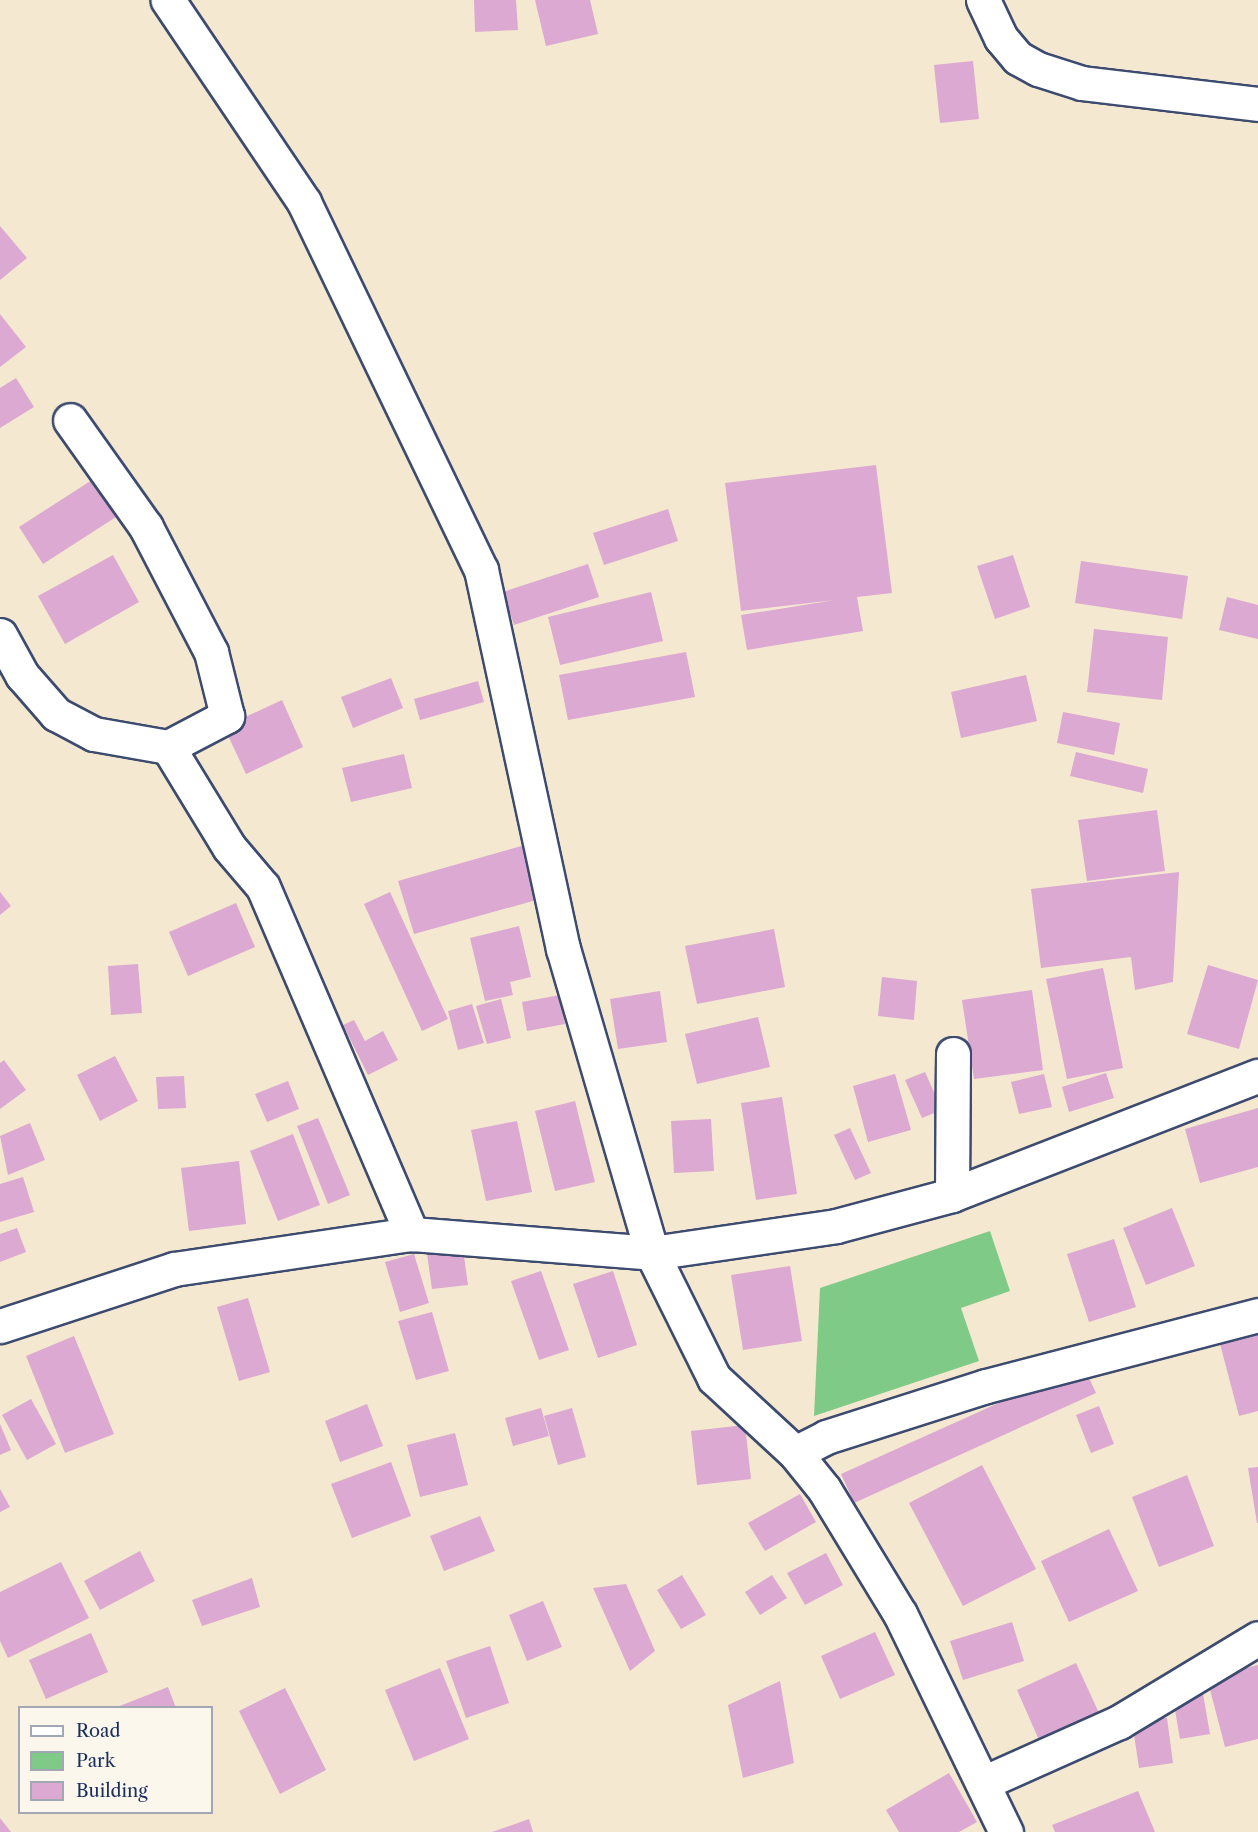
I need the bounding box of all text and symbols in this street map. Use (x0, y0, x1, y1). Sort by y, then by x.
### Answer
legend (18, 1706, 213, 1814)
text: Road (76, 1720, 121, 1742)
text: Park (76, 1750, 115, 1772)
text: Building (76, 1780, 148, 1802)

